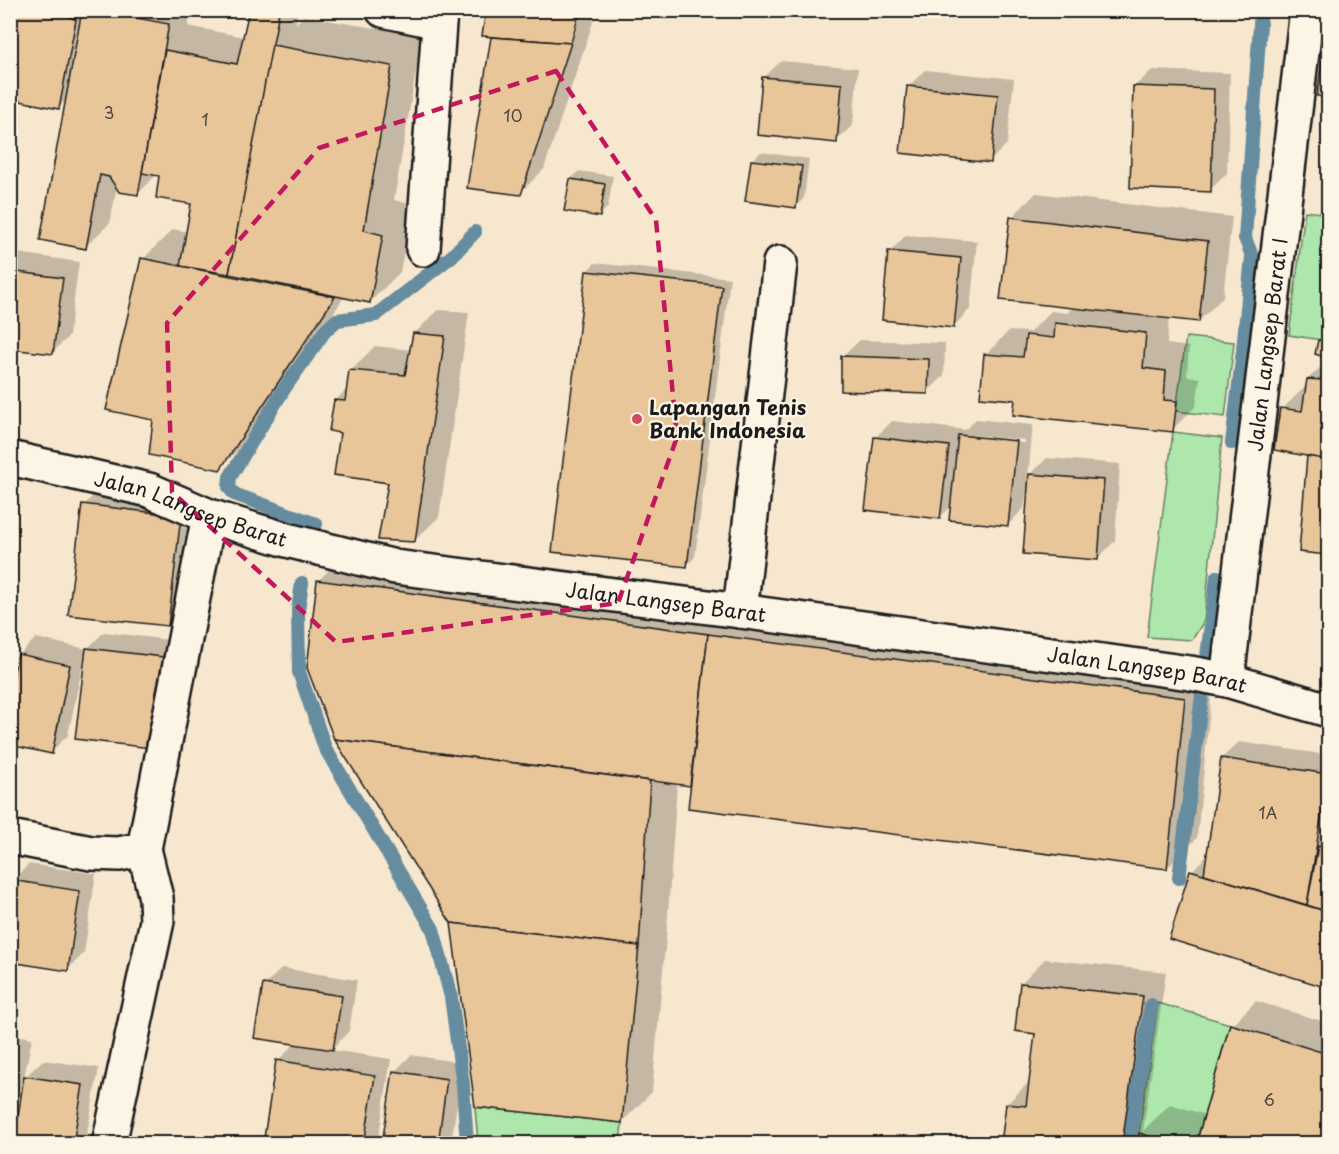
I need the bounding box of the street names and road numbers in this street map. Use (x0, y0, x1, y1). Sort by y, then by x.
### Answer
street label: Jalan Langsep Barat I (1239, 236, 1295, 453)
street label: Jalan Langsep Barat (91, 463, 291, 554)
street label: Jalan Langsep Barat (564, 574, 768, 629)
street label: Jalan Langsep Barat (1045, 638, 1251, 700)

